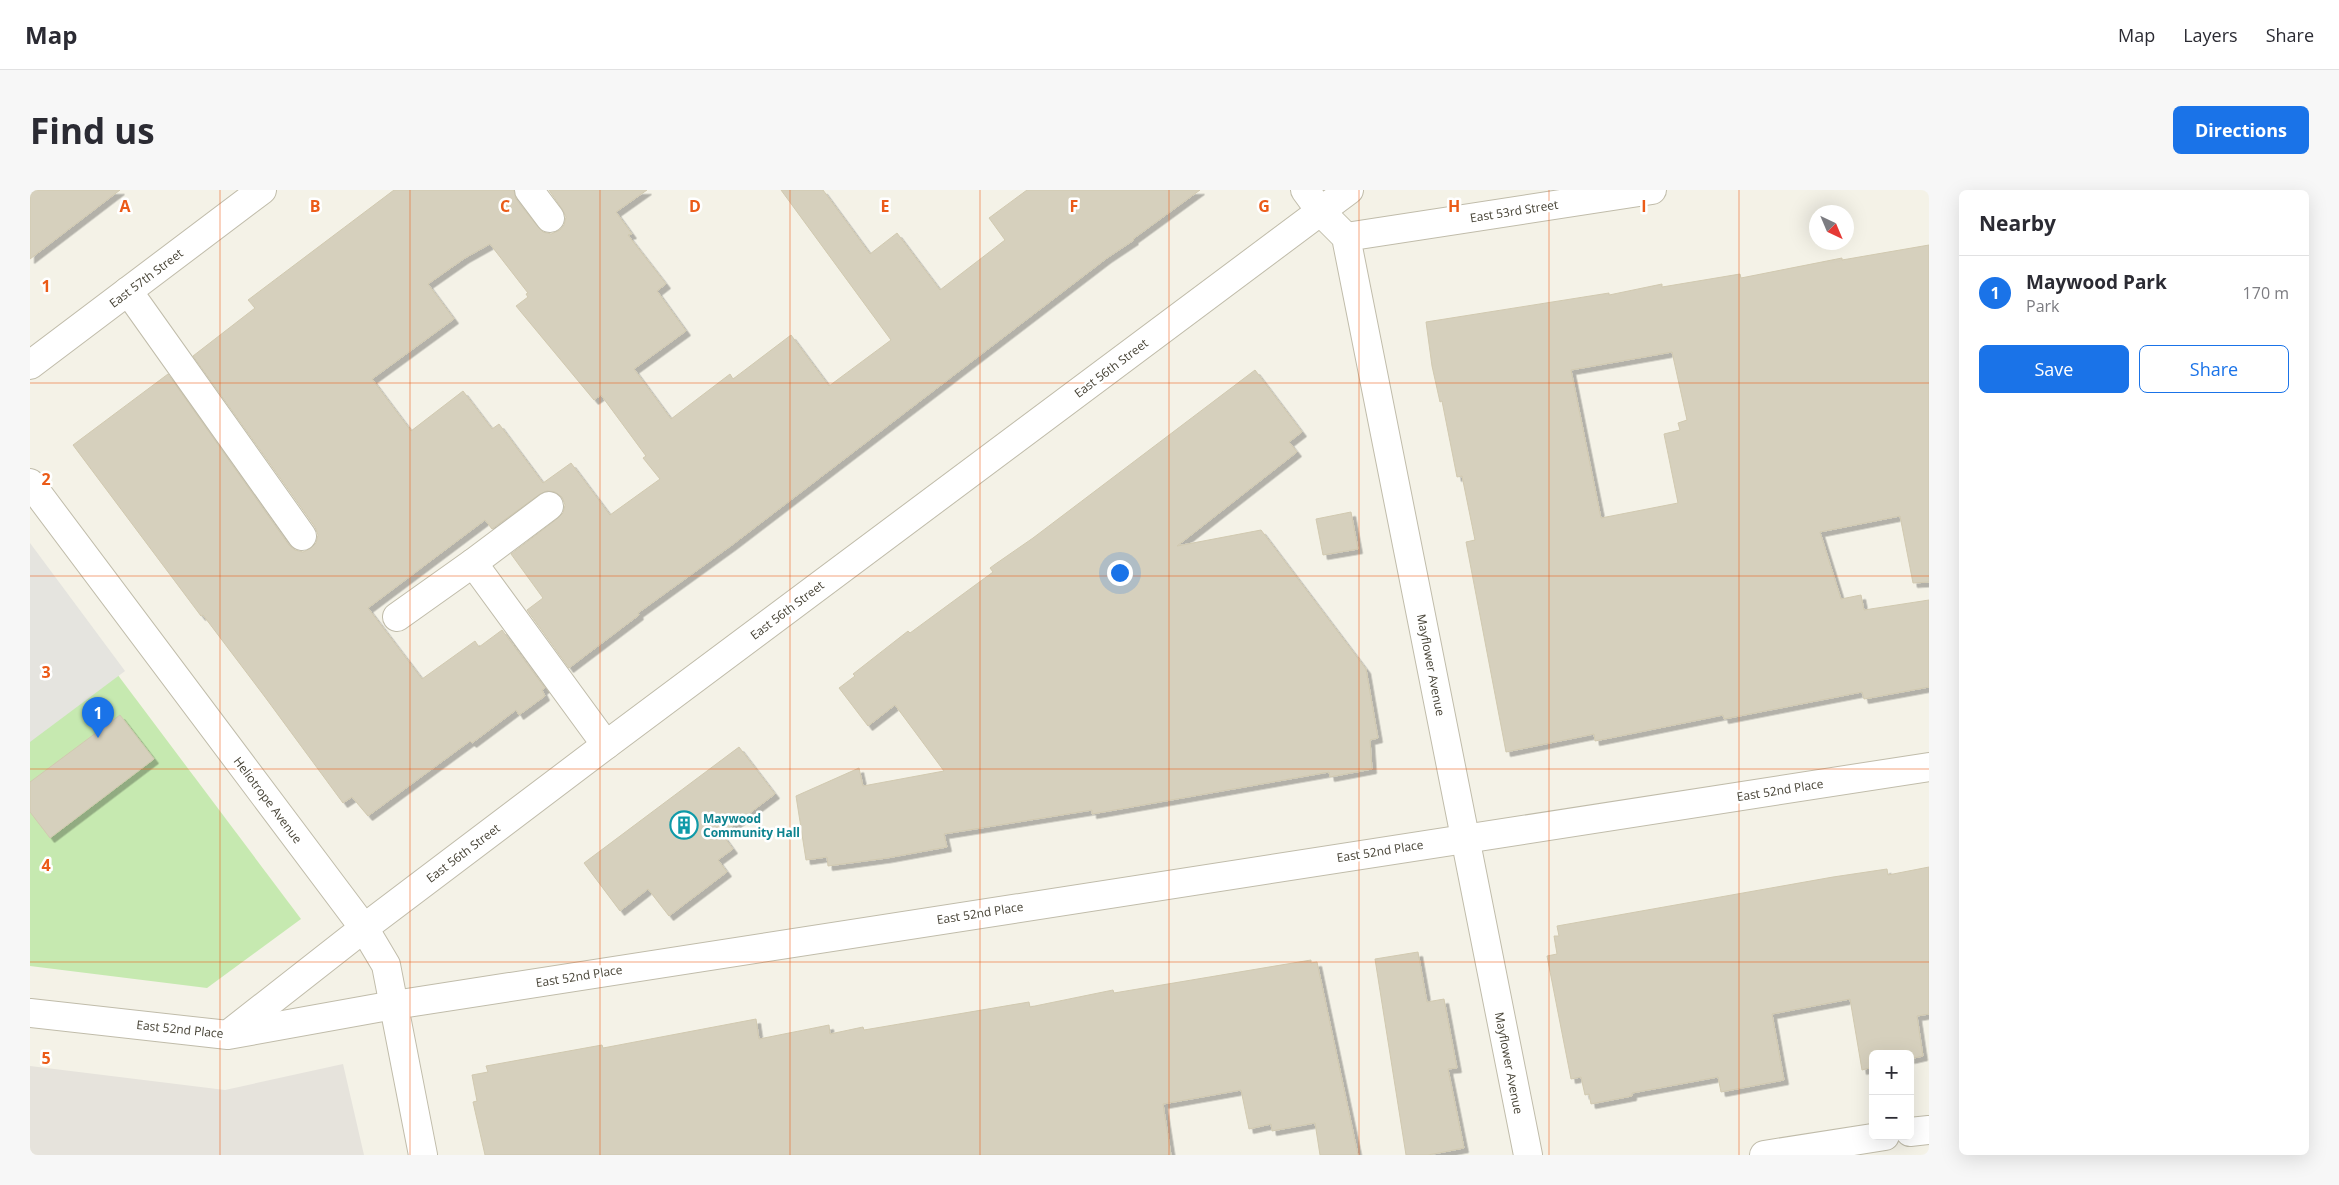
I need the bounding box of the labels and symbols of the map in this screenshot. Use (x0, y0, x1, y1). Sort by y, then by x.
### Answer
text: A (119, 195, 131, 217)
text: B (310, 195, 320, 217)
text: C (500, 195, 510, 217)
text: D (689, 195, 701, 217)
text: E (881, 195, 890, 217)
text: F (1070, 195, 1078, 217)
text: G (1258, 195, 1270, 217)
text: H (1448, 195, 1460, 217)
text: I (1641, 195, 1647, 217)
street label: East 53rd Street (1469, 196, 1559, 226)
north arrow (1809, 205, 1854, 250)
street label: East 57th Street (106, 245, 186, 311)
text: 1 (41, 275, 51, 297)
street label: East 56th Street (1071, 335, 1151, 401)
text: 2 (41, 468, 51, 490)
your location (1107, 560, 1133, 586)
street label: East 56th Street (747, 577, 827, 643)
street label: Mayflower Avenue (1413, 613, 1449, 718)
text: 3 (41, 661, 51, 683)
pin: 1 (82, 697, 114, 738)
street label: Heliotrope Avenue (230, 753, 306, 847)
street label: East 52nd Place (1736, 775, 1825, 805)
building icon: Maywood Community Hall (669, 810, 699, 840)
place label: Maywood Community Hall (703, 810, 800, 841)
street label: East 56th Street (423, 820, 503, 886)
street label: East 52nd Place (1336, 836, 1425, 866)
text: 4 (41, 854, 51, 876)
street label: East 52nd Place (936, 898, 1025, 928)
street label: East 52nd Place (535, 961, 624, 991)
street label: Mayflower Avenue (1491, 1011, 1527, 1116)
street label: East 52nd Place (136, 1016, 225, 1042)
text: 5 (41, 1047, 51, 1069)

